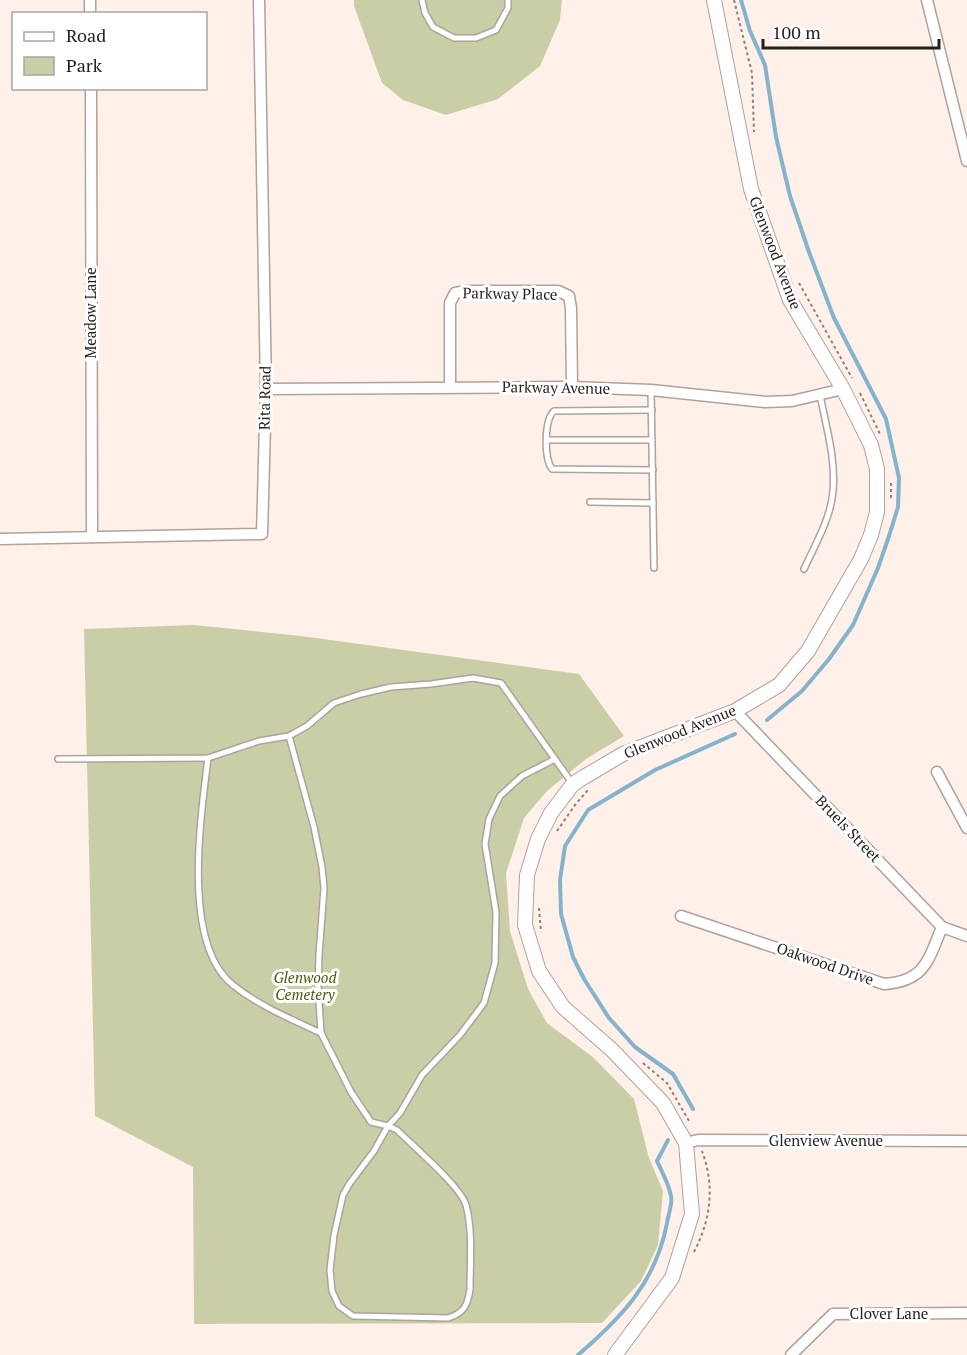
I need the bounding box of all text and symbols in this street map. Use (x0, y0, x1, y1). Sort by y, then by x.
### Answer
legend (12, 12, 207, 90)
scale bar (763, 12, 938, 50)
text: 100 m (772, 20, 821, 44)
text: Road (66, 23, 106, 47)
text: Park (66, 53, 103, 77)
street label: Glenwood Avenue (745, 193, 807, 312)
street label: Meadow Lane (80, 267, 100, 359)
street label: Parkway Place (462, 282, 558, 304)
street label: Rita Road (253, 366, 275, 430)
street label: Parkway Avenue (502, 376, 610, 398)
street label: Glenwood Avenue (621, 699, 739, 763)
street label: Bruels Street (812, 790, 886, 866)
street label: Oakwood Drive (774, 937, 877, 989)
park label: Glenwood Cemetery (274, 967, 337, 1004)
street label: Glenview Avenue (769, 1130, 883, 1150)
street label: Clover Lane (850, 1303, 928, 1323)

